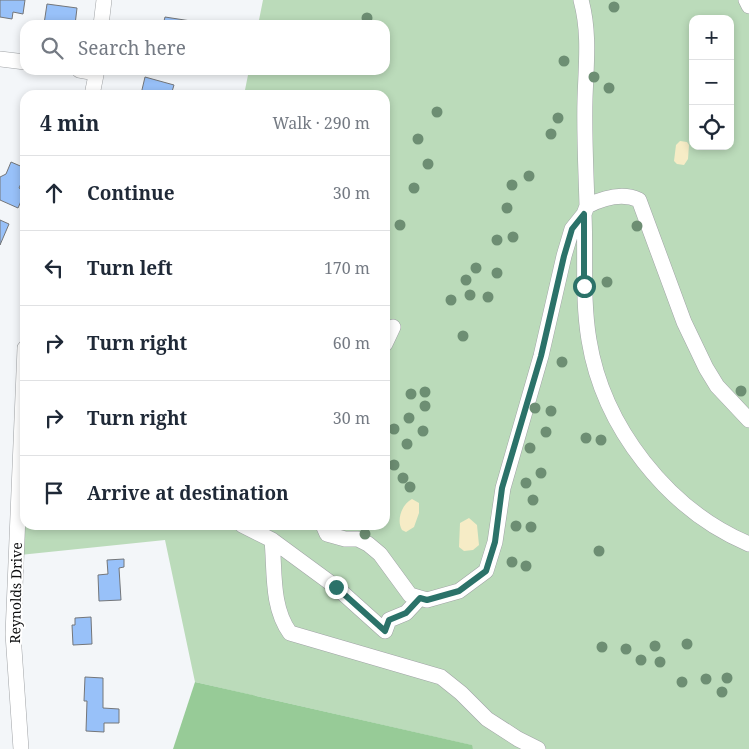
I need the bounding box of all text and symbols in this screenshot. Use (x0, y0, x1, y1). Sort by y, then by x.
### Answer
map controls (689, 15, 734, 150)
button: + (689, 15, 734, 60)
search box (20, 20, 390, 75)
icon: search (38, 34, 66, 62)
text: Search here (78, 35, 186, 61)
button: − (689, 60, 734, 105)
button: locate (689, 105, 734, 150)
text: 4 min (40, 109, 99, 137)
text: Walk · 290 m (273, 112, 370, 134)
icon: ahead (40, 179, 68, 207)
text: Continue (87, 180, 175, 206)
text: 30 m (333, 182, 370, 204)
icon: left (40, 254, 68, 282)
text: Turn left (87, 255, 173, 281)
text: 170 m (324, 257, 370, 279)
route start (573, 275, 596, 298)
icon: right (40, 329, 68, 357)
text: Turn right (87, 330, 187, 356)
text: 60 m (333, 332, 370, 354)
icon: right (40, 404, 68, 432)
text: Turn right (87, 405, 187, 431)
text: 30 m (333, 407, 370, 429)
icon: arrive (40, 479, 68, 507)
text: Arrive at destination (87, 480, 289, 506)
street label: Reynolds Drive (5, 542, 26, 644)
route end (325, 576, 348, 599)

